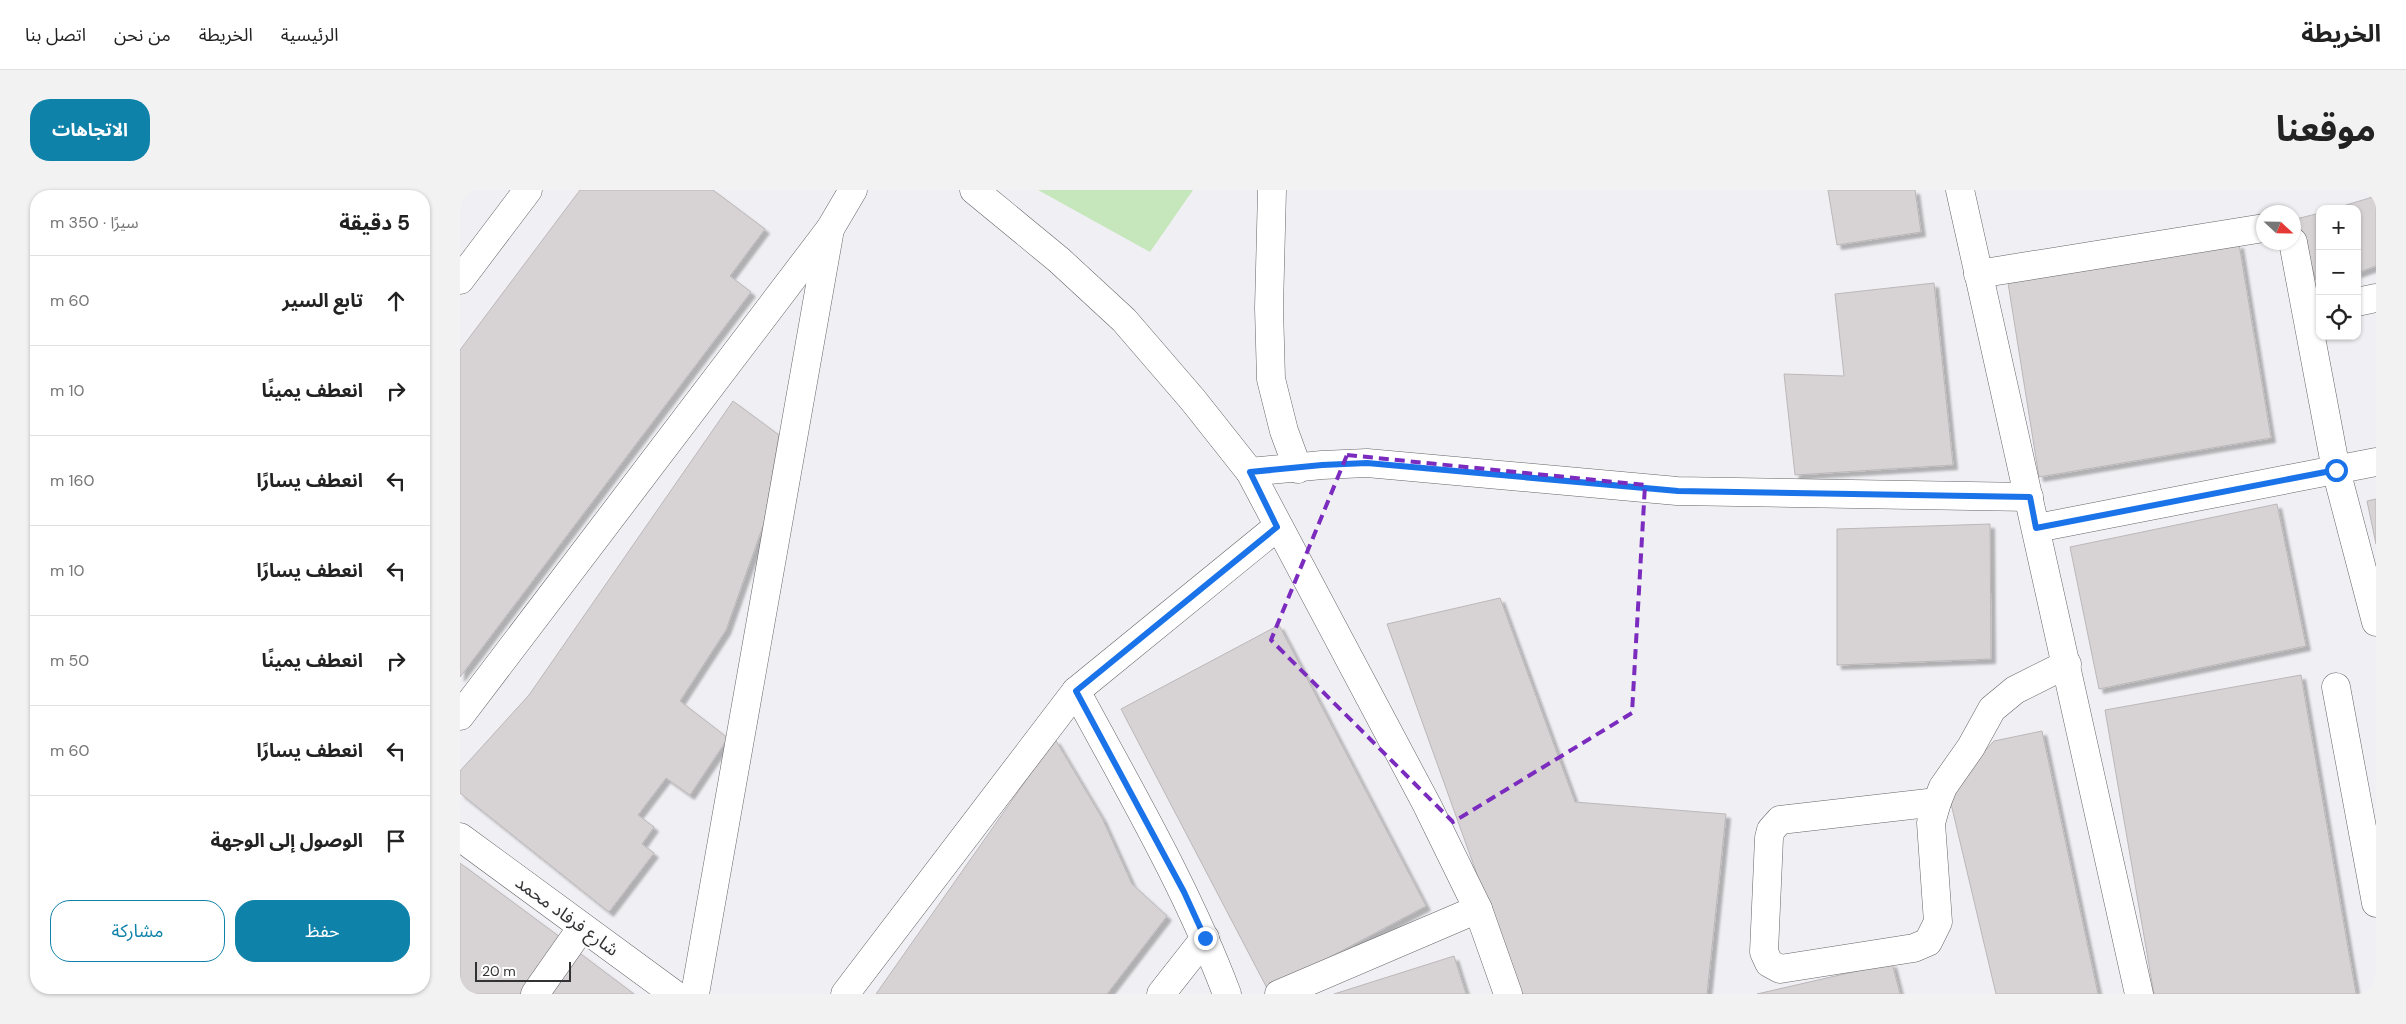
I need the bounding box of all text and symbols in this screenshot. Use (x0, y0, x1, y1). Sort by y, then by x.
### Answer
text: الخريطة (2301, 18, 2381, 49)
text: اتصل بنا (25, 23, 86, 47)
text: من نحن (114, 23, 171, 47)
text: الخريطة (199, 23, 253, 47)
text: الرئيسية (281, 23, 339, 47)
button: الاتجاهات (30, 99, 150, 161)
text: موقعنا (2276, 106, 2376, 152)
north arrow (2256, 205, 2301, 250)
map controls (2316, 205, 2361, 340)
button: + (2316, 205, 2361, 250)
text: 5 دقيقة (339, 209, 410, 237)
text: سيرًا · 350 m (50, 212, 139, 233)
button: − (2316, 250, 2361, 295)
icon: ahead (382, 287, 410, 315)
text: تابع السير (282, 288, 363, 313)
text: 60 m (50, 290, 90, 311)
button: locate (2316, 295, 2361, 340)
icon: right (382, 377, 410, 405)
text: انعطف يمينًا (261, 378, 363, 403)
text: 10 m (50, 380, 84, 401)
route start (2325, 459, 2348, 482)
icon: left (382, 467, 410, 495)
text: انعطف يسارًا (256, 468, 363, 493)
text: 160 m (50, 470, 95, 491)
icon: left (382, 557, 410, 585)
text: انعطف يسارًا (256, 558, 363, 583)
text: 10 m (50, 560, 84, 581)
icon: right (382, 647, 410, 675)
text: انعطف يمينًا (261, 648, 363, 673)
text: 50 m (50, 650, 89, 671)
icon: left (382, 737, 410, 765)
text: انعطف يسارًا (256, 738, 363, 763)
text: 60 m (50, 740, 90, 761)
icon: arrive (382, 827, 410, 855)
text: الوصول إلى الوجهة (211, 828, 363, 853)
street label: شارع فرفاد محمد (509, 870, 623, 963)
button: مشاركة (50, 900, 225, 962)
button: حفظ (235, 900, 410, 962)
route end (1194, 927, 1217, 950)
scale bar (475, 959, 571, 982)
text: 20 m (482, 962, 516, 980)

